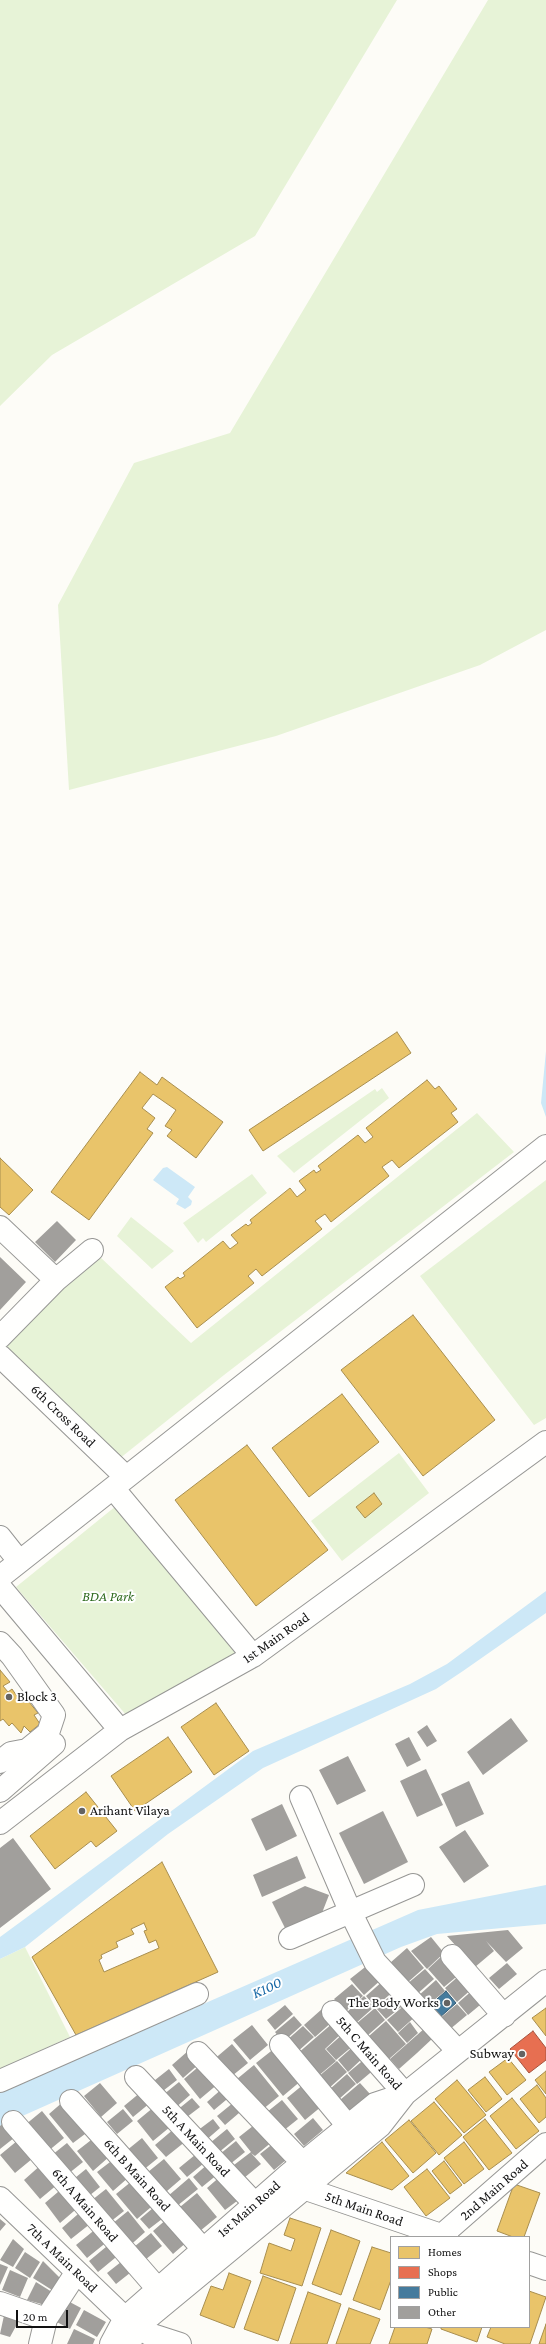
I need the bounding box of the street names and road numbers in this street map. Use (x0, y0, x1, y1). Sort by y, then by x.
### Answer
street label: 6th Cross Road (27, 1381, 99, 1451)
street label: 1st Main Road (239, 1609, 313, 1667)
street label: 5th C Main Road (332, 2013, 406, 2093)
street label: 5th A Main Road (158, 2102, 234, 2180)
street label: 6th B Main Road (100, 2135, 174, 2215)
street label: 2nd Main Road (457, 2156, 531, 2224)
street label: 6th A Main Road (48, 2165, 122, 2245)
street label: 1st Main Road (214, 2177, 284, 2241)
street label: 5th Main Road (323, 2188, 405, 2230)
street label: 7th A Main Road (23, 2220, 101, 2296)

